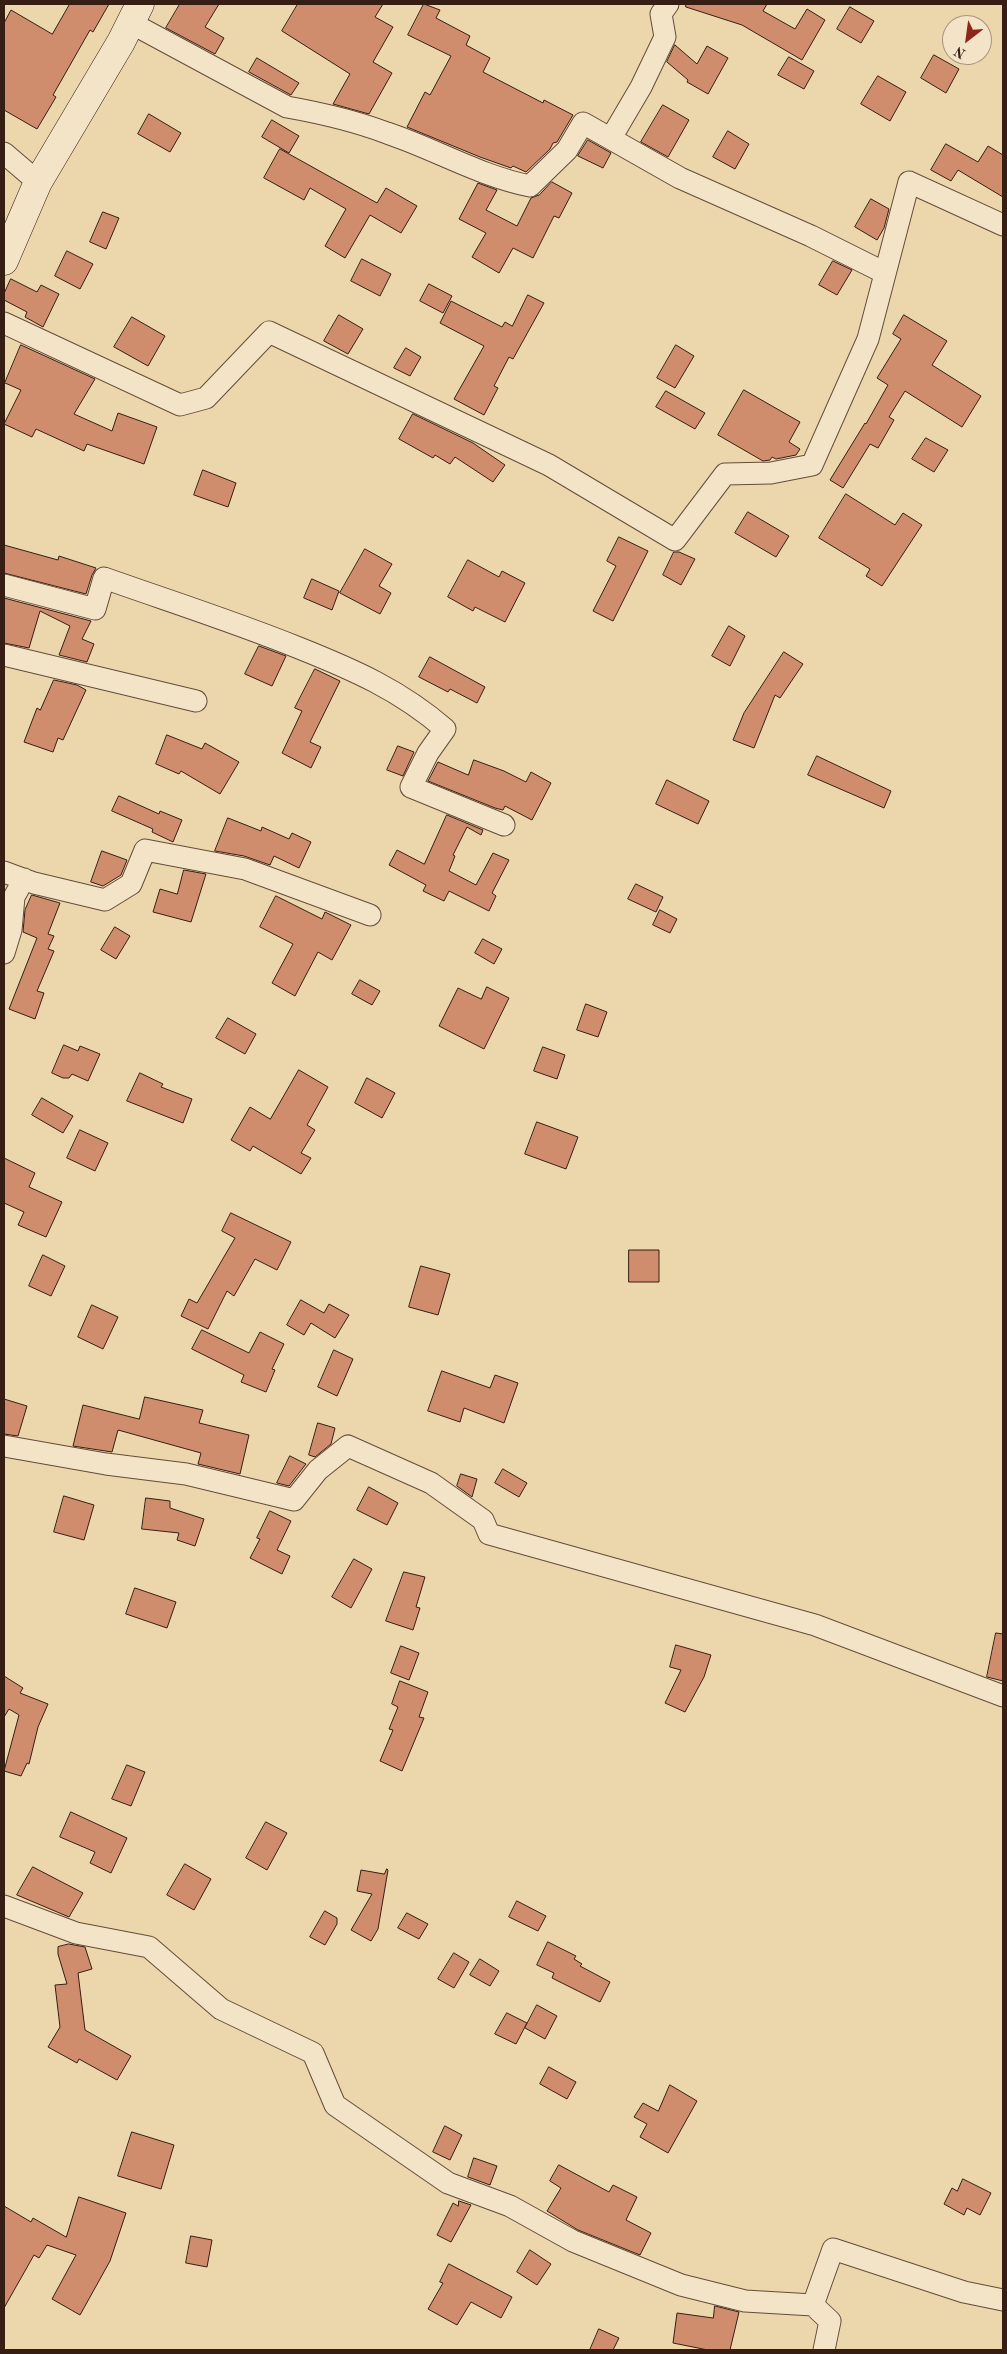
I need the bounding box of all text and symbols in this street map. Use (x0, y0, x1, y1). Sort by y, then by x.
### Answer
north arrow (942, 15, 992, 65)
text: N (952, 43, 968, 61)

